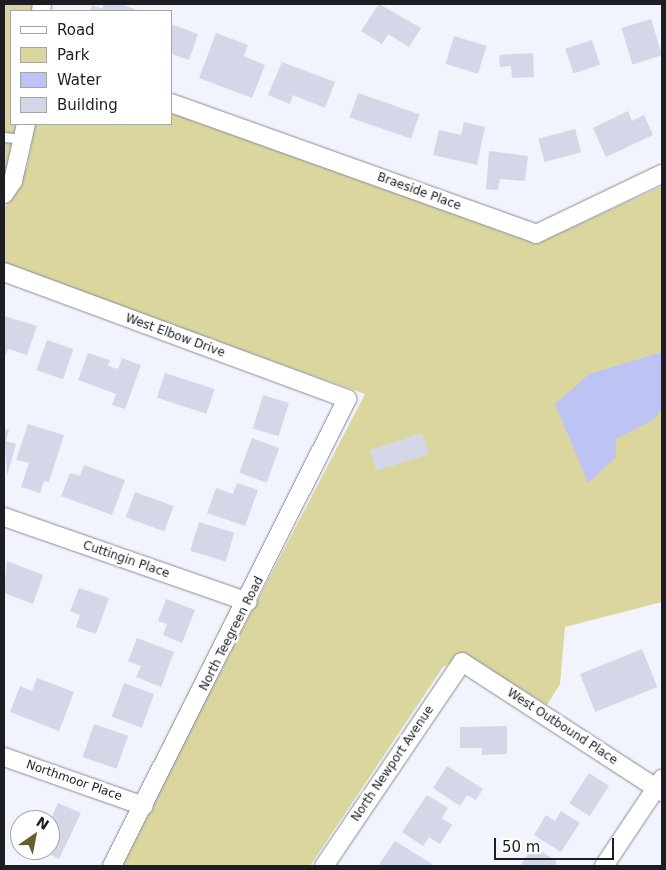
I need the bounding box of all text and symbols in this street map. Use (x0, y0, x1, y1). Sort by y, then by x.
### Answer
legend (10, 10, 172, 125)
text: Road (57, 21, 95, 39)
text: Park (57, 46, 89, 64)
text: Water (57, 71, 101, 89)
text: Building (57, 96, 118, 114)
street label: Braeside Place (375, 170, 463, 214)
street label: West Elbow Drive (123, 311, 227, 361)
street label: Cuttingin Place (81, 538, 171, 582)
street label: North Teegreen Road (197, 575, 267, 693)
street label: West Outbound Place (504, 686, 620, 768)
street label: North Newport Avenue (349, 703, 437, 825)
street label: Northmoor Place (24, 758, 124, 804)
north arrow (10, 810, 60, 860)
text: N (33, 813, 52, 833)
scale bar (496, 828, 616, 860)
text: 50 m (502, 838, 540, 856)

